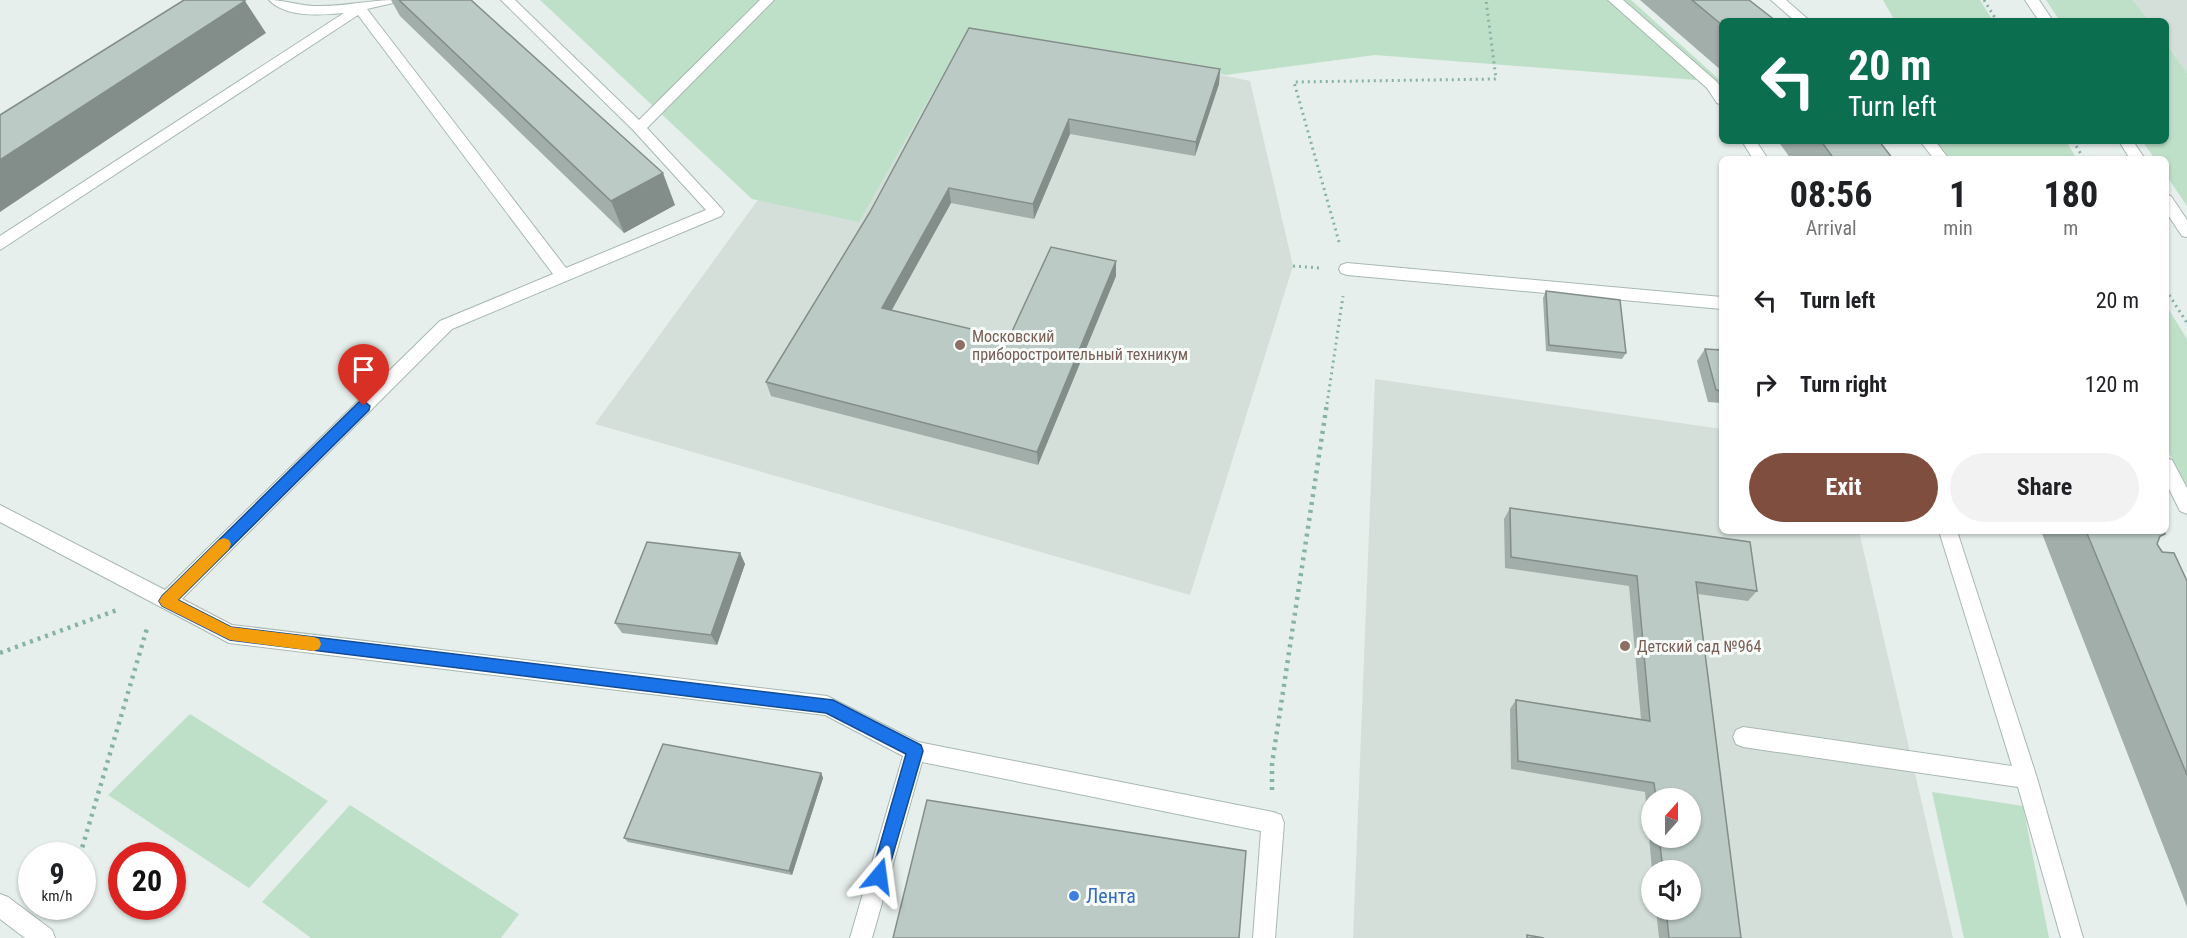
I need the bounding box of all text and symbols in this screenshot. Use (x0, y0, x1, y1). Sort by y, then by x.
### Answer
text: 20 m (1848, 41, 1931, 90)
icon: left (1749, 42, 1827, 120)
text: Turn left (1848, 91, 1937, 123)
text: 08:56 (1790, 174, 1872, 216)
text: 1 (1949, 174, 1967, 216)
text: 180 (2044, 174, 2098, 216)
text: Arrival (1806, 216, 1857, 240)
text: min (1943, 216, 1973, 240)
text: m (2063, 216, 2078, 240)
icon: left (1749, 284, 1782, 317)
text: Turn left (1800, 288, 1875, 313)
text: 20 m (2096, 288, 2139, 313)
place label: Московский приборостроительный техникум (972, 327, 1188, 364)
marker: Московский приборостроительный техникум (953, 338, 967, 352)
pin (338, 344, 389, 406)
icon: arrive (347, 353, 380, 386)
icon: right (1749, 368, 1782, 401)
text: Turn right (1800, 372, 1887, 397)
text: 120 m (2085, 372, 2139, 397)
button: Exit (1749, 453, 1938, 522)
button: Share (1950, 453, 2139, 522)
place label: Детский сад №964 (1637, 637, 1761, 656)
marker: Детский сад №964 (1618, 639, 1632, 653)
north arrow (1641, 788, 1701, 848)
map controls (1641, 788, 1701, 920)
speed limit sign: 20 (108, 842, 186, 920)
position arrow (847, 844, 911, 908)
text: 9 (49, 856, 65, 891)
button: sound (1641, 860, 1701, 920)
place label: Лента (1086, 884, 1136, 908)
text: km/h (42, 887, 72, 905)
marker: Лента (1067, 889, 1081, 903)

